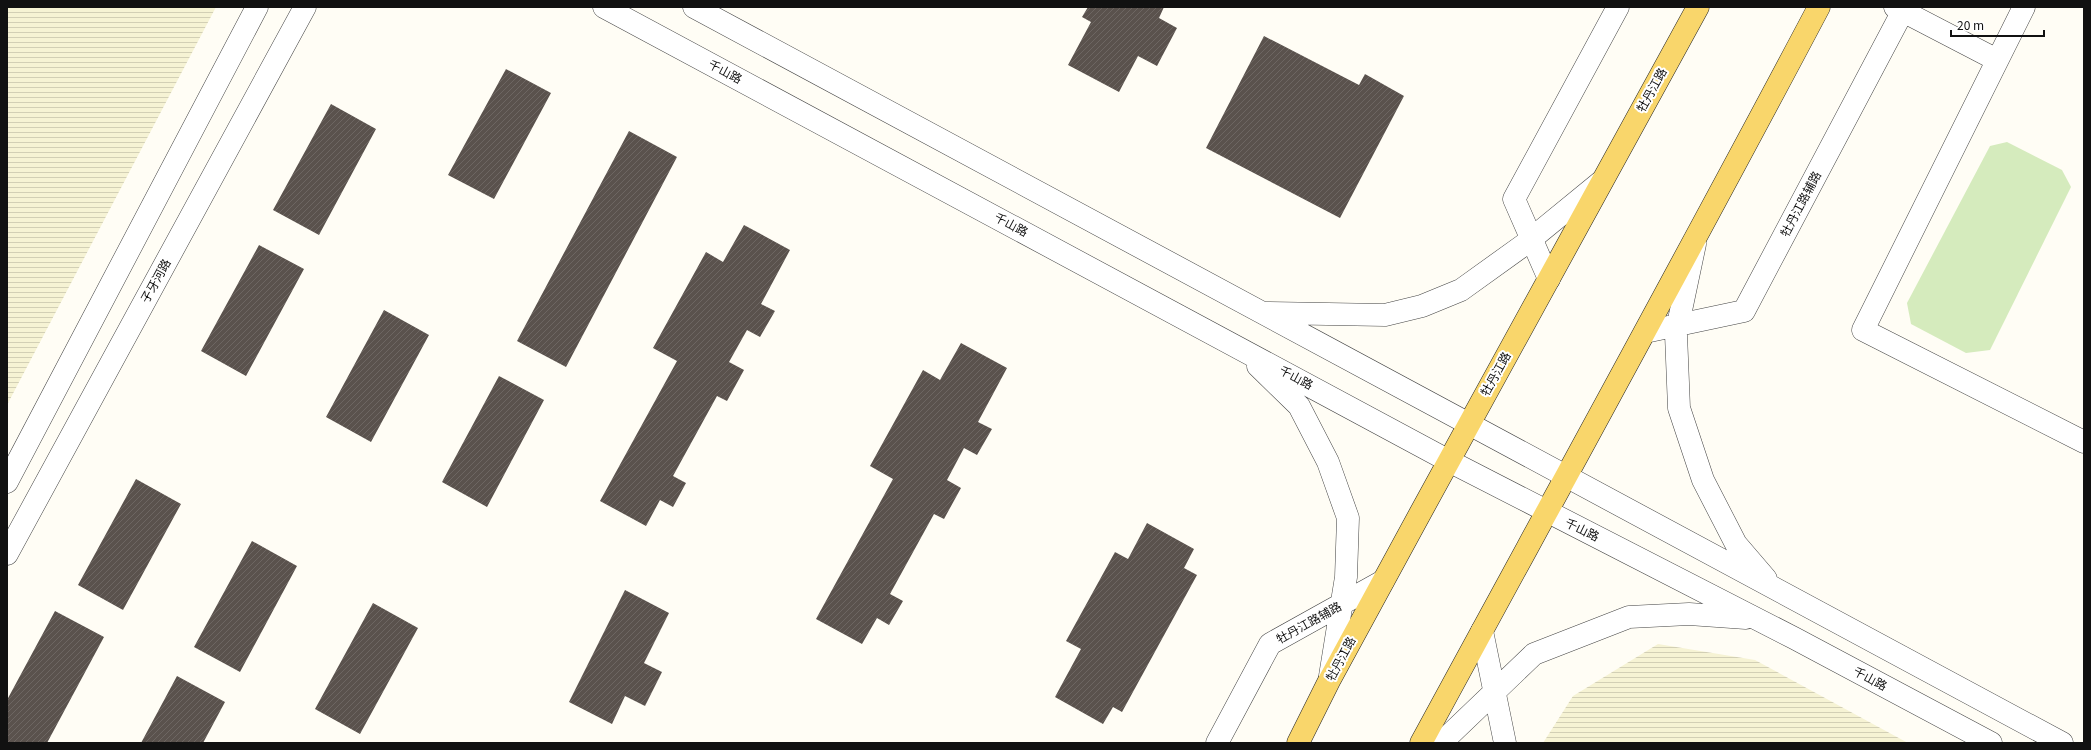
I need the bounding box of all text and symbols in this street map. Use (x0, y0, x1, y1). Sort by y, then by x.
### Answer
scale bar (1951, 12, 2044, 38)
text: 20 m (1957, 16, 1984, 33)
street label: 千山路 (706, 55, 746, 87)
street label: 牡丹江路 (1632, 64, 1670, 114)
street label: 牡丹江路辅路 (1775, 168, 1824, 239)
street label: 千山路 (992, 208, 1032, 240)
street label: 子牙河路 (136, 255, 174, 305)
street label: 牡丹江路 (1476, 348, 1514, 398)
street label: 千山路 (1277, 361, 1317, 393)
street label: 千山路 (1563, 513, 1603, 544)
street label: 牡丹江路辅路 (1273, 597, 1344, 647)
street label: 牡丹江路 (1321, 633, 1358, 683)
street label: 千山路 (1851, 662, 1891, 694)

